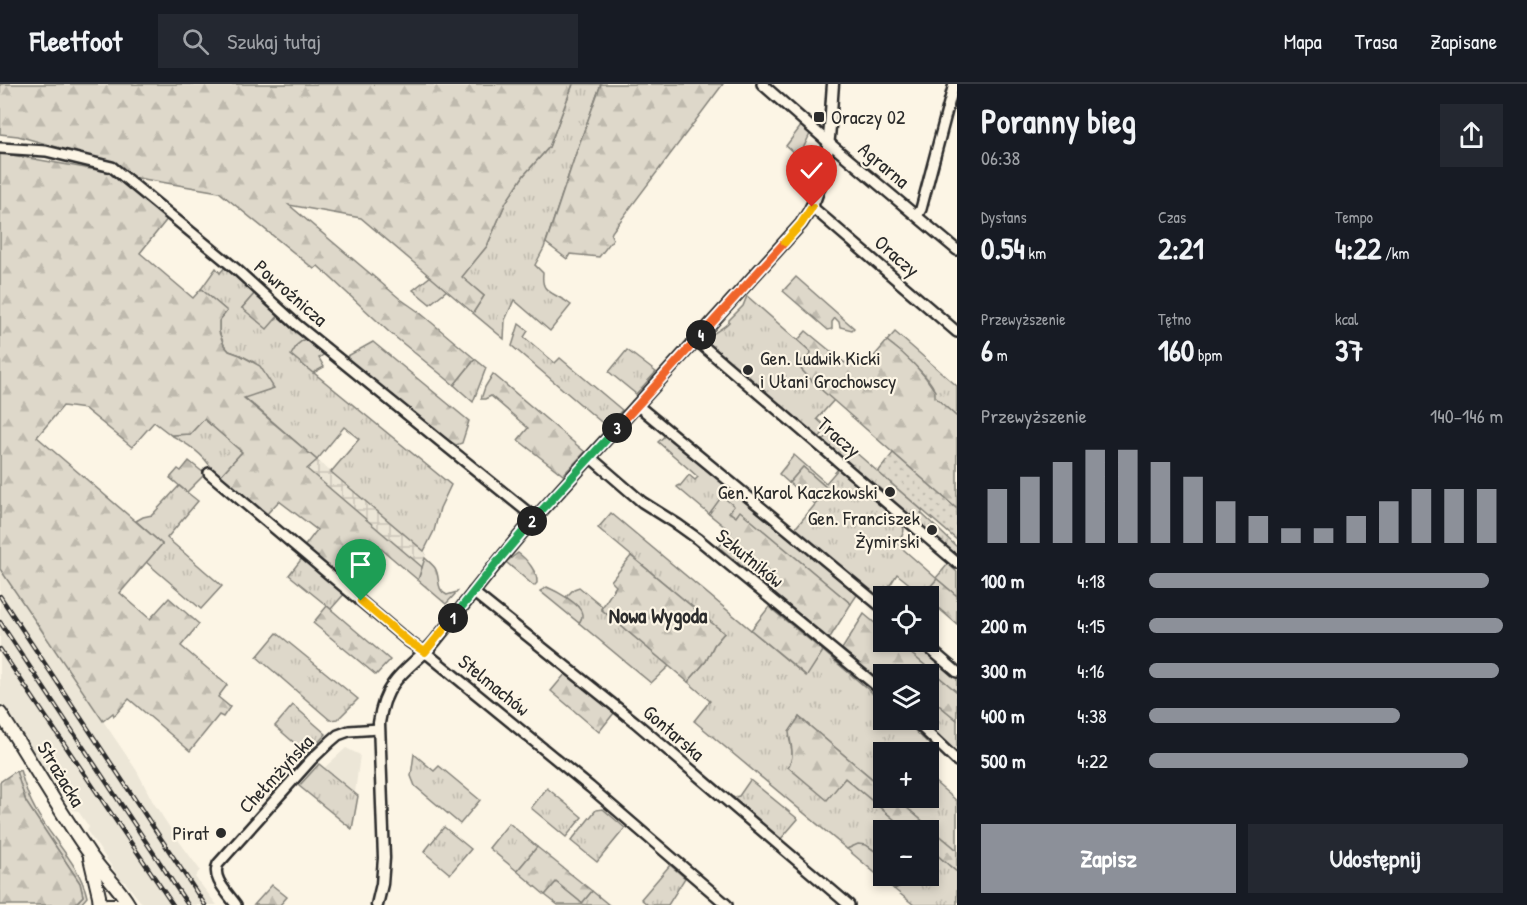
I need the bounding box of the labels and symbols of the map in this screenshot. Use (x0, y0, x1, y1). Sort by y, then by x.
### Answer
place label: Oraczy 02 (831, 103, 906, 130)
marker: Oraczy 02 (812, 110, 826, 124)
street label: Agrarna (853, 135, 916, 194)
pin (786, 145, 837, 207)
street label: Oraczy (869, 229, 926, 283)
street label: Powroźnicza (249, 253, 334, 332)
pin: 4 (686, 320, 716, 350)
place label: Gen. Ludwik Kicki i Ułani Grochowscy (760, 344, 896, 394)
marker: Gen. Ludwik Kicki i Ułani Grochowscy (741, 363, 755, 377)
street label: Traczy (812, 410, 867, 463)
pin: 3 (602, 413, 632, 443)
place label: Gen. Karol Kaczkowski (718, 478, 878, 505)
marker: Gen. Karol Kaczkowski (883, 485, 897, 499)
place label: Gen. Franciszek Żymirski (808, 504, 920, 554)
pin: 2 (517, 506, 547, 536)
street label: Szkutników (711, 522, 790, 593)
marker: Gen. Franciszek Żymirski (925, 523, 939, 537)
pin (335, 539, 386, 601)
district label: Nowa Wygoda (609, 601, 708, 631)
pin: 1 (438, 603, 468, 633)
street label: Stelmachów (453, 648, 536, 722)
street label: Gontarska (638, 698, 711, 767)
street label: Chełmżyńska (232, 728, 319, 819)
street label: Strażacka (31, 736, 92, 812)
place label: Pirat (172, 819, 210, 846)
marker: Pirat (214, 826, 228, 840)

